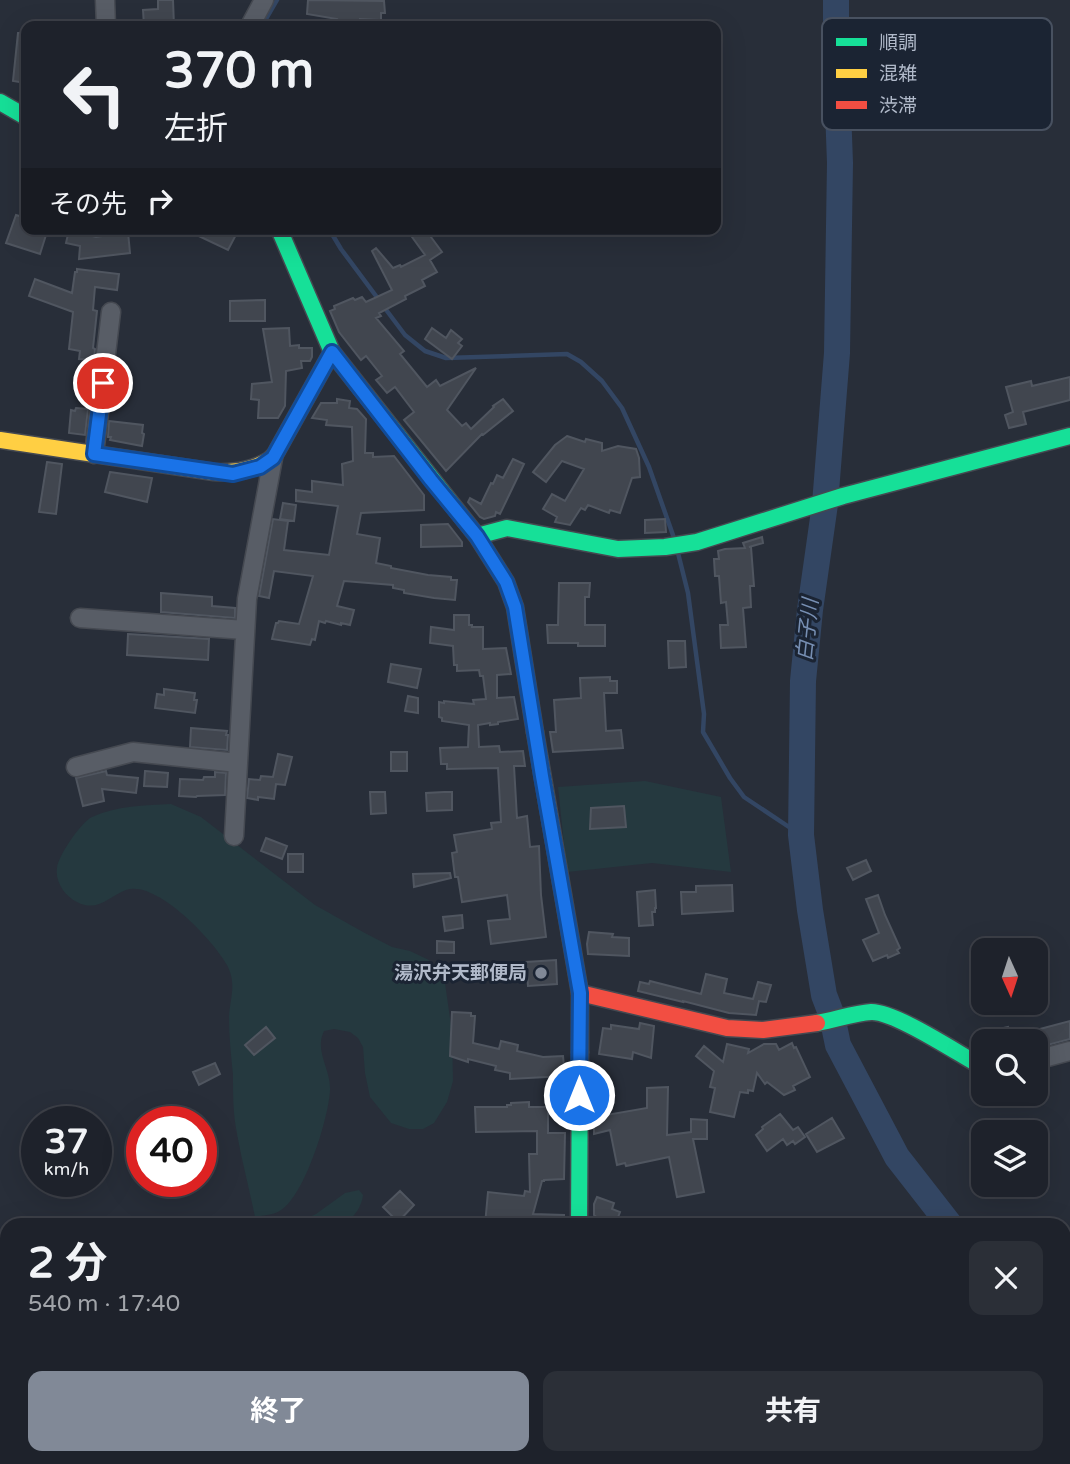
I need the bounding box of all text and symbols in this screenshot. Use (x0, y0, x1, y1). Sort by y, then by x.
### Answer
legend (822, 18, 1052, 130)
text: 順調 (879, 32, 917, 54)
text: 370 m (164, 42, 314, 101)
icon: left (49, 49, 140, 140)
text: 混雑 (879, 63, 917, 85)
text: 渋滞 (879, 95, 917, 117)
text: 左折 (164, 110, 228, 148)
icon: right (141, 182, 179, 220)
text: その先 (49, 189, 127, 220)
pin (73, 353, 133, 413)
icon: arrive (84, 364, 122, 402)
water label: 白子川 (792, 595, 824, 663)
north arrow (971, 938, 1048, 1015)
map controls (971, 938, 1048, 1197)
place label: 湯沢弁天郵便局 (394, 962, 527, 984)
marker: 湯沢弁天郵便局 (533, 965, 549, 981)
button: search (971, 1029, 1048, 1106)
position arrow (542, 1058, 616, 1132)
speed limit sign: 40 (126, 1106, 217, 1197)
button: layers (971, 1120, 1048, 1197)
text: 37 (45, 1121, 88, 1163)
text: km/h (44, 1158, 89, 1180)
text: 2 分 (28, 1238, 107, 1289)
button: close (969, 1241, 1043, 1315)
text: 540 m · 17:40 (28, 1290, 180, 1318)
button: 終了 (28, 1371, 529, 1451)
button: 共有 (543, 1371, 1043, 1451)

